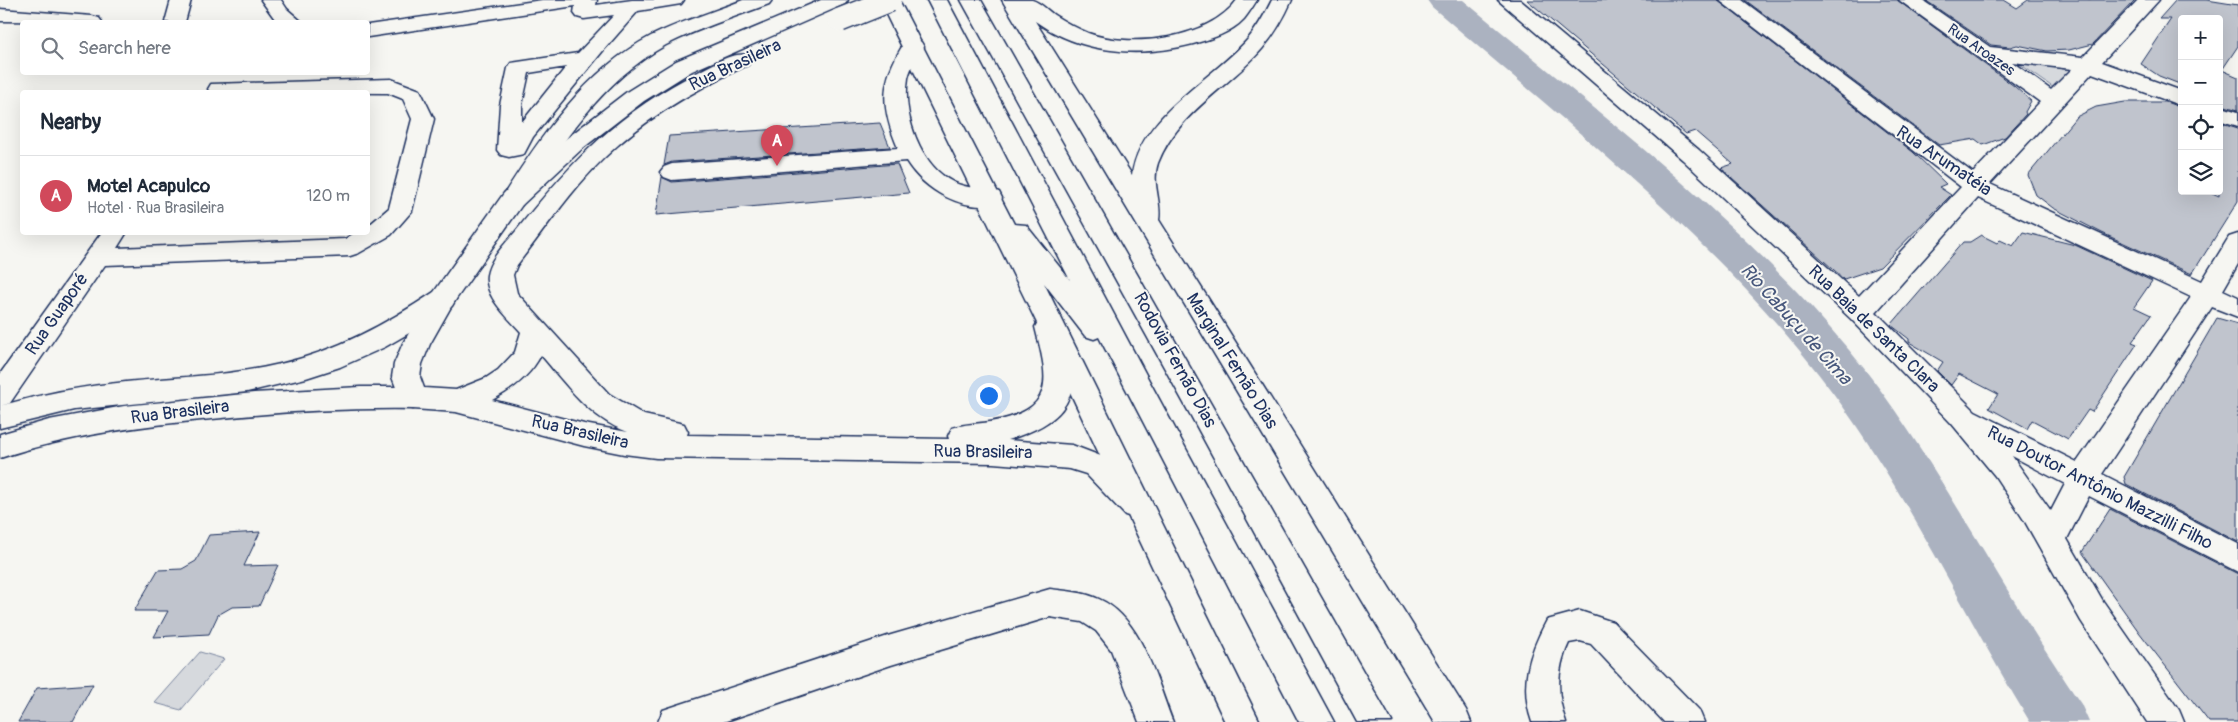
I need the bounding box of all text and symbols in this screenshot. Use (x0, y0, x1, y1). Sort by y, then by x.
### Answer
map controls (2178, 15, 2223, 195)
button: + (2178, 15, 2223, 60)
search box (20, 20, 370, 75)
street label: Rua Aroazes (1944, 20, 2019, 80)
icon: search (38, 34, 66, 62)
street label: Rua Brasileira (685, 34, 785, 96)
text: Search here (78, 36, 171, 60)
button: − (2178, 60, 2223, 105)
button: locate (2178, 105, 2223, 150)
text: Nearby (40, 109, 101, 136)
street label: Rua Arumatéia (1892, 121, 1996, 201)
pin: A (761, 125, 793, 166)
button: layers (2178, 150, 2223, 195)
text: Motel Acapulco (87, 174, 210, 198)
text: A (51, 186, 61, 206)
text: 120 m (306, 186, 350, 206)
text: Hotel · Rua Brasileira (87, 198, 224, 218)
water label: Rio Cabuçu de Cima (1735, 258, 1858, 390)
street label: Rua Baia de Santa Clara (1803, 260, 1945, 398)
street label: Rua Guaporé (20, 268, 94, 360)
street label: Rodovia Fernão Dias (1128, 288, 1222, 432)
street label: Marginal Fernão Dias (1181, 289, 1283, 433)
your location (976, 383, 1002, 409)
street label: Rua Brasileira (129, 395, 231, 429)
street label: Rua Brasileira (529, 410, 631, 454)
street label: Rua Doutor Antônio Mazzilli Filho (1983, 421, 2217, 555)
street label: Rua Brasileira (933, 440, 1033, 464)

